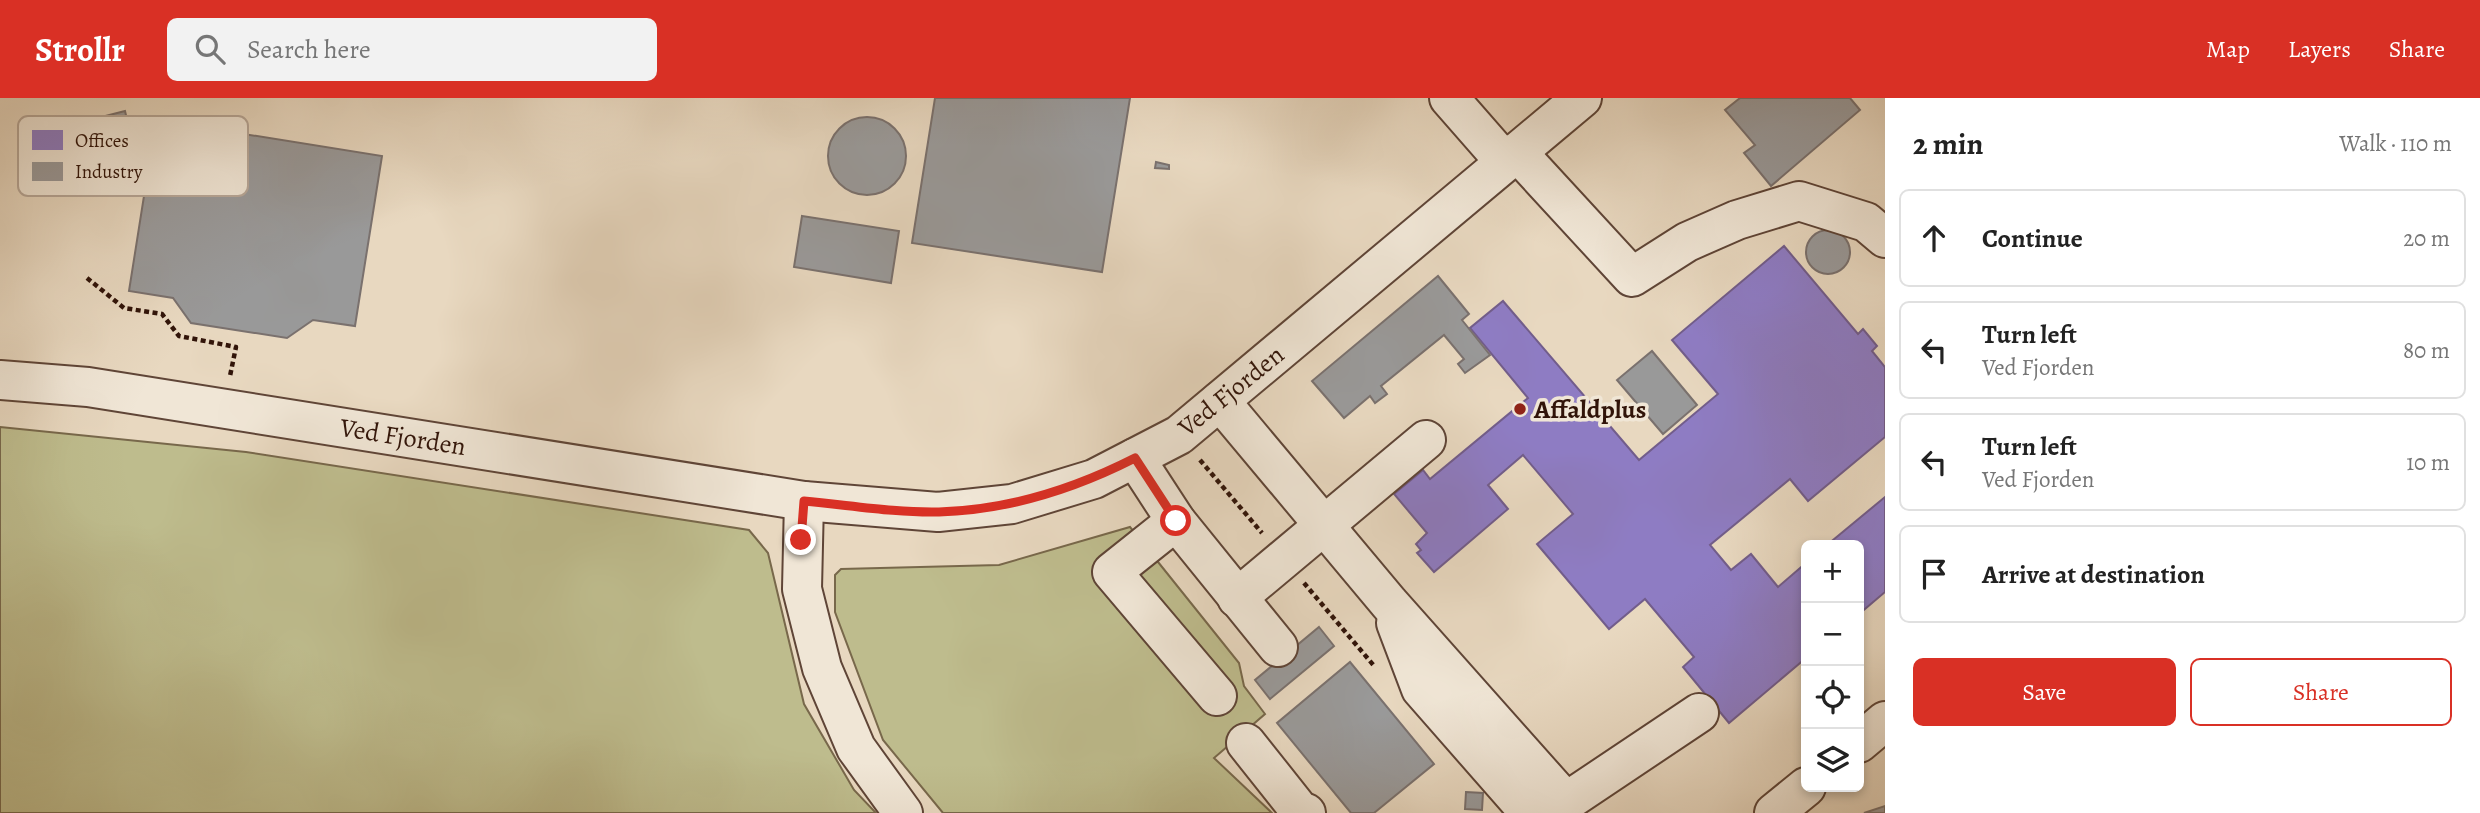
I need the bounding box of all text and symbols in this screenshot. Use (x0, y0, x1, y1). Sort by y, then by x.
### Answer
search box (167, 18, 657, 81)
text: Strollr (35, 27, 125, 72)
icon: search (191, 30, 229, 68)
text: Search here (247, 32, 371, 67)
text: Map (2206, 33, 2250, 65)
text: Layers (2288, 33, 2351, 65)
text: Share (2389, 33, 2445, 65)
legend (18, 116, 248, 196)
text: 2 min (1913, 124, 1983, 164)
text: Offices (75, 128, 129, 154)
text: Walk · 110 m (2339, 128, 2452, 159)
text: Industry (75, 159, 143, 185)
icon: ahead (1915, 219, 1953, 257)
text: Continue (1982, 221, 2083, 256)
text: 20 m (2403, 223, 2450, 254)
text: Turn left (1982, 317, 2077, 352)
icon: left (1915, 331, 1953, 369)
text: 80 m (2403, 335, 2450, 366)
street label: Ved Fjorden (1170, 337, 1291, 445)
text: Ved Fjorden (1982, 352, 2094, 383)
place label: Affaldplus (1533, 392, 1646, 427)
marker: Affaldplus (1512, 401, 1528, 417)
street label: Ved Fjorden (337, 410, 468, 464)
text: Turn left (1982, 429, 2077, 464)
icon: left (1915, 443, 1953, 481)
text: 10 m (2406, 447, 2450, 478)
text: Ved Fjorden (1982, 464, 2094, 495)
route start (1160, 505, 1191, 536)
route end (785, 524, 816, 555)
map controls (1801, 540, 1864, 792)
button: + (1801, 540, 1864, 603)
icon: arrive (1915, 555, 1953, 593)
text: Arrive at destination (1982, 557, 2205, 592)
button: − (1801, 603, 1864, 666)
button: Save (1913, 658, 2176, 726)
button: Share (2190, 658, 2452, 726)
button: locate (1801, 666, 1864, 729)
button: layers (1801, 729, 1864, 792)

